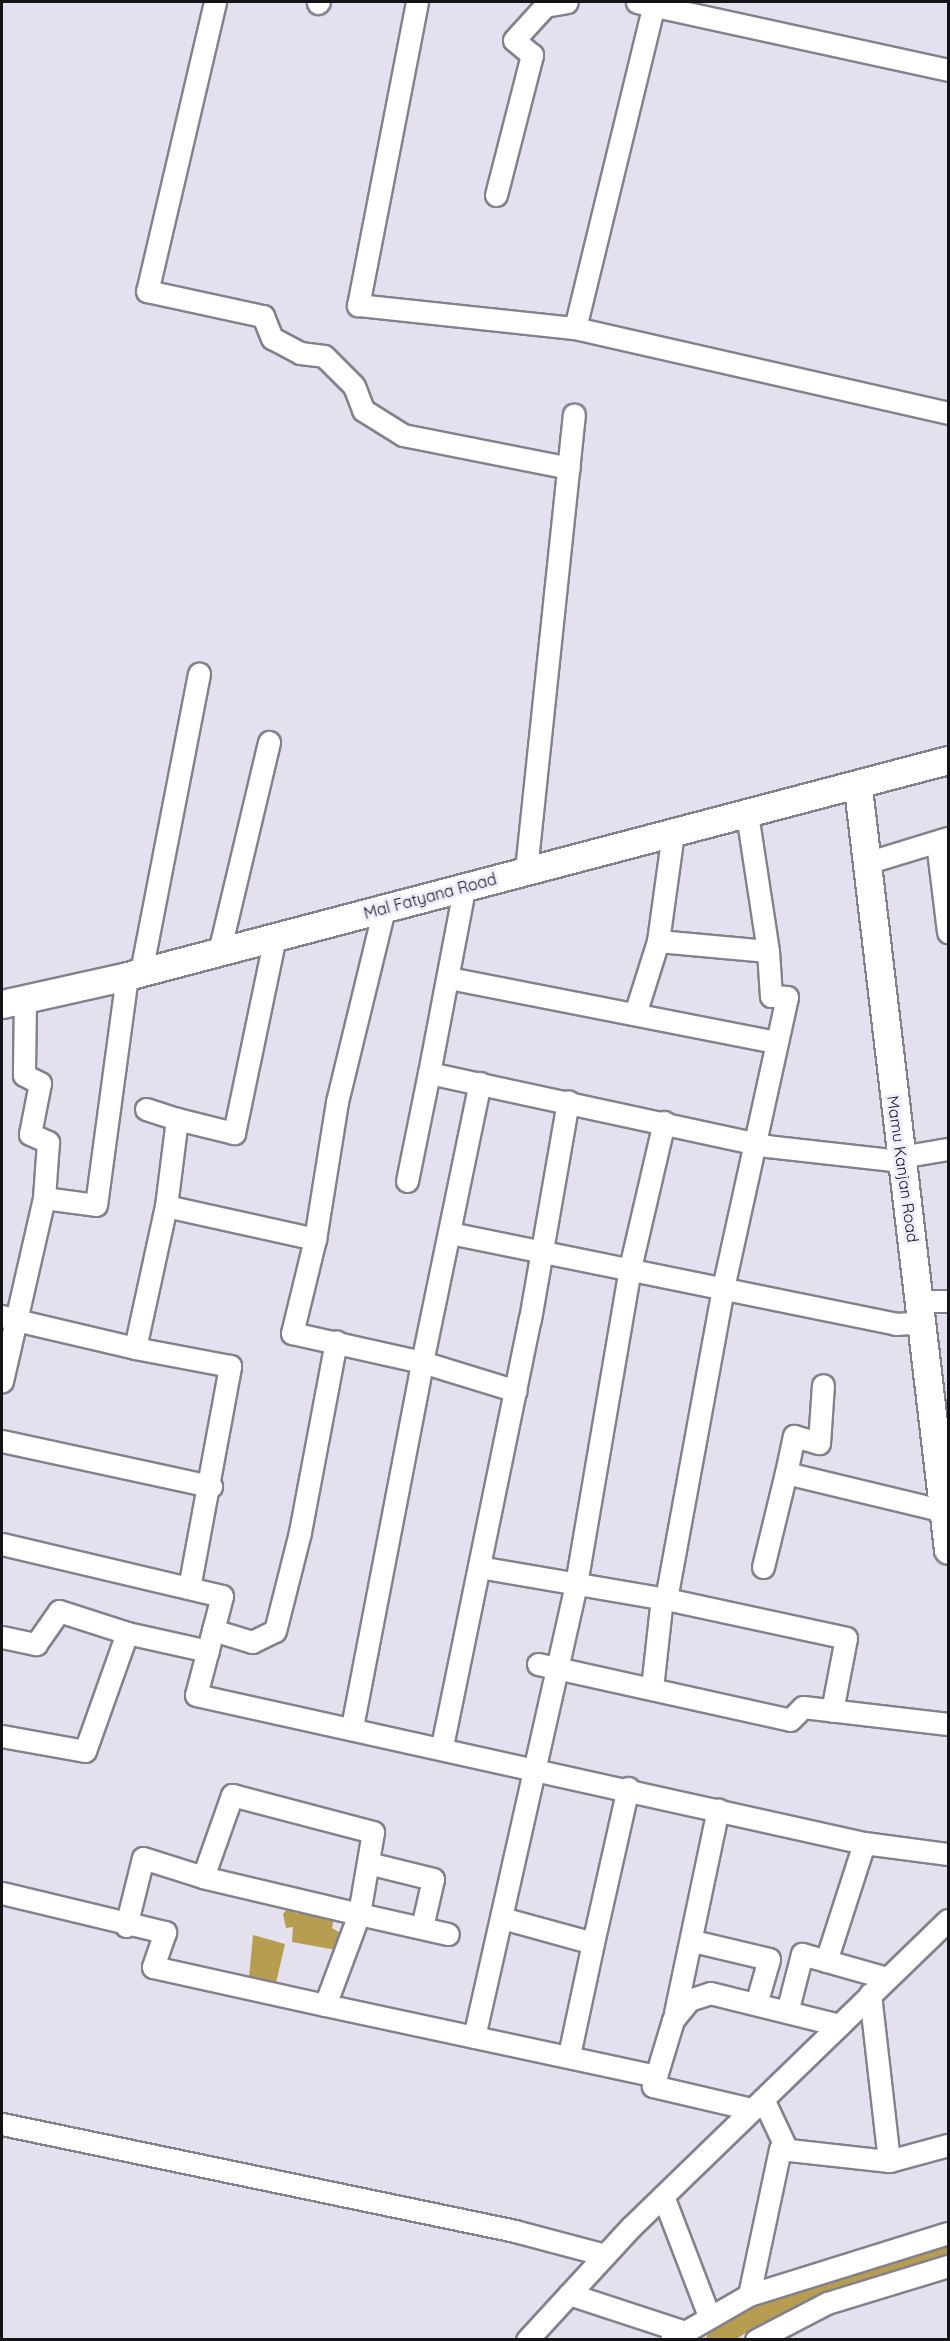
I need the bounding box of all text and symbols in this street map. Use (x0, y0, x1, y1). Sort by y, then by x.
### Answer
street label: Mal Fatyana Road (362, 869, 498, 923)
street label: Mamu Kanjan Road (883, 1094, 923, 1244)

